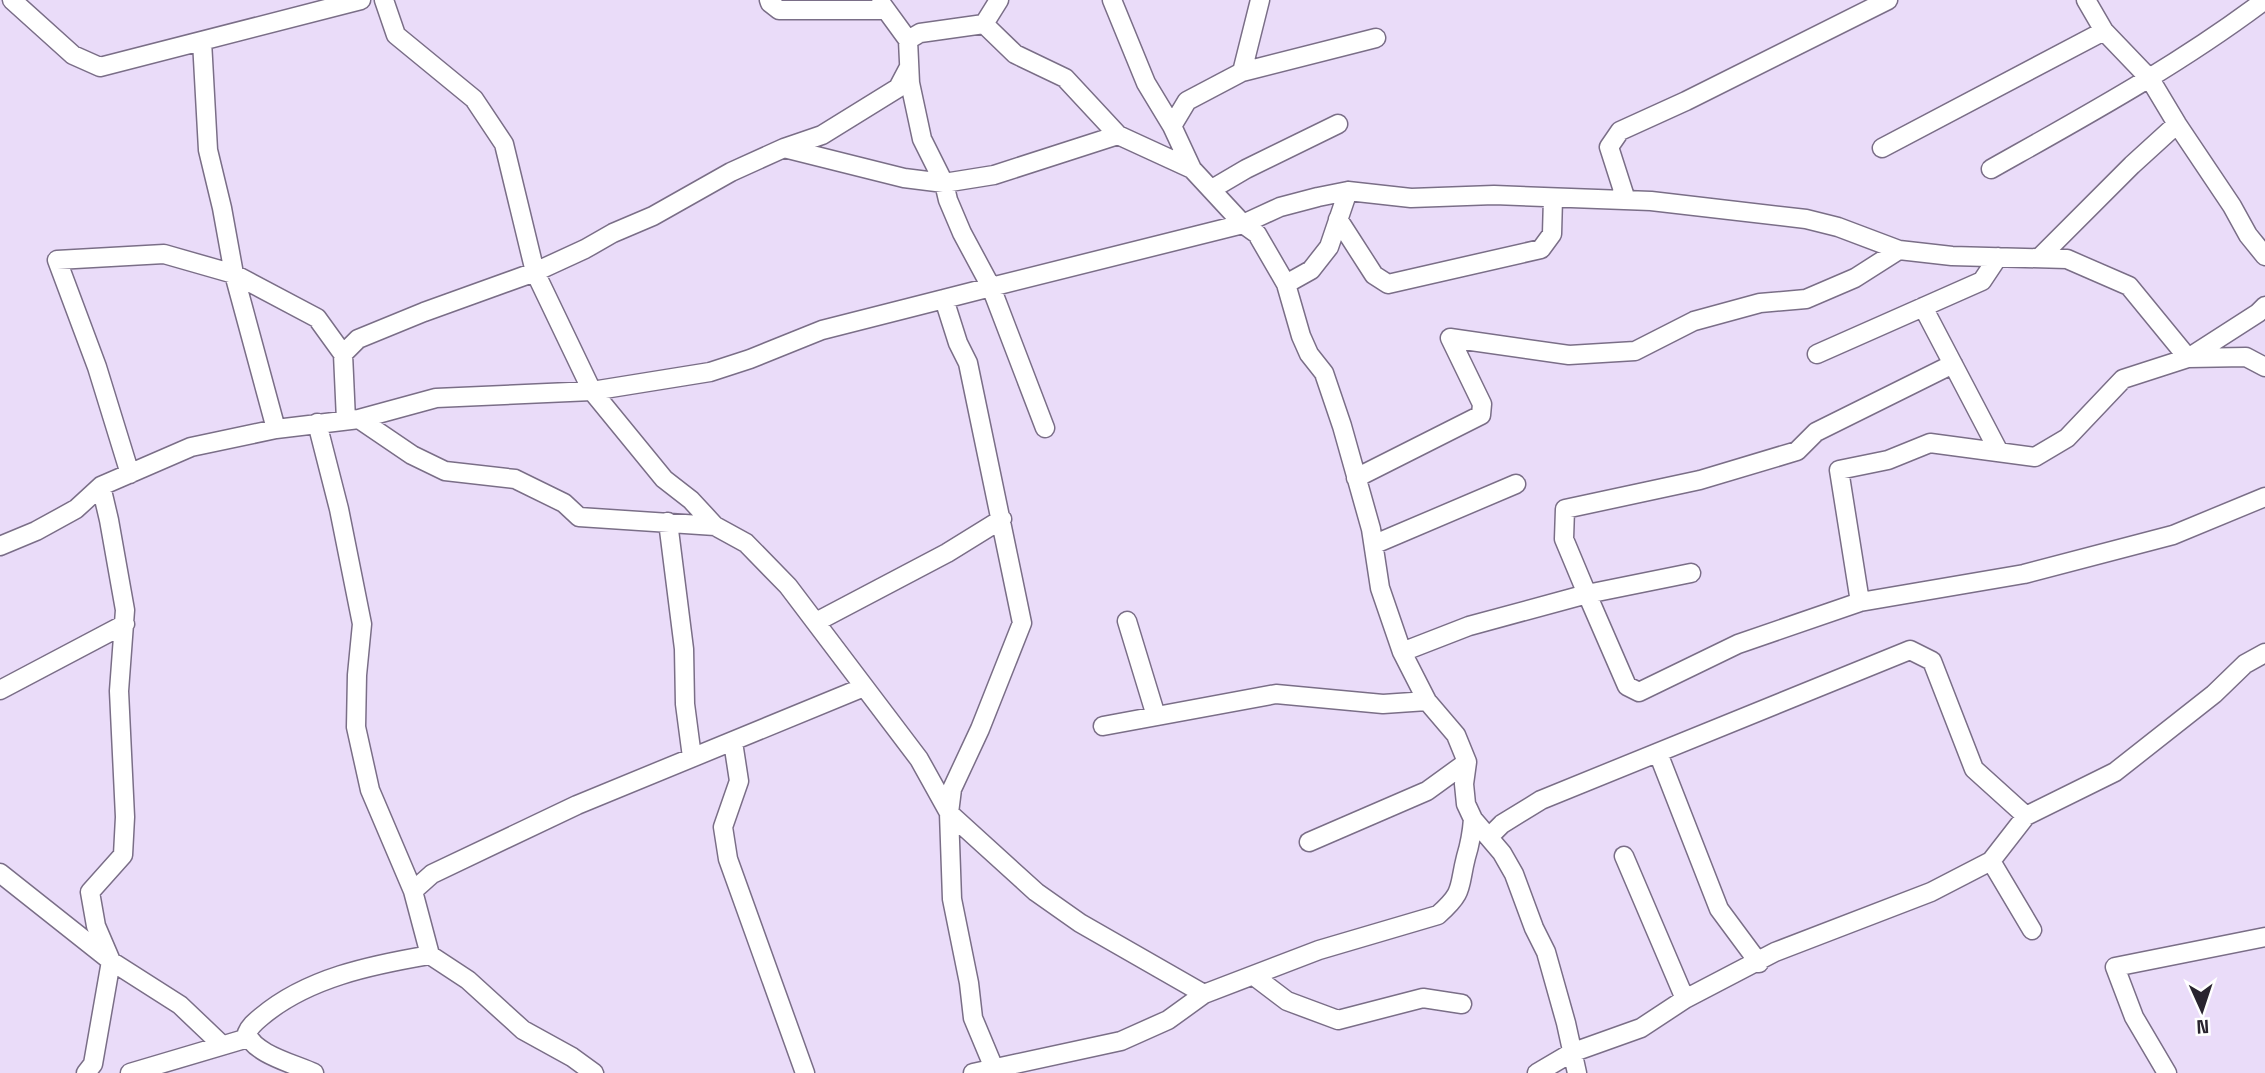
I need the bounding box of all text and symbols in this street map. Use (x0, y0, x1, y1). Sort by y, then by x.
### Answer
north arrow (2167, 975, 2237, 1045)
text: N (2196, 1014, 2210, 1039)

